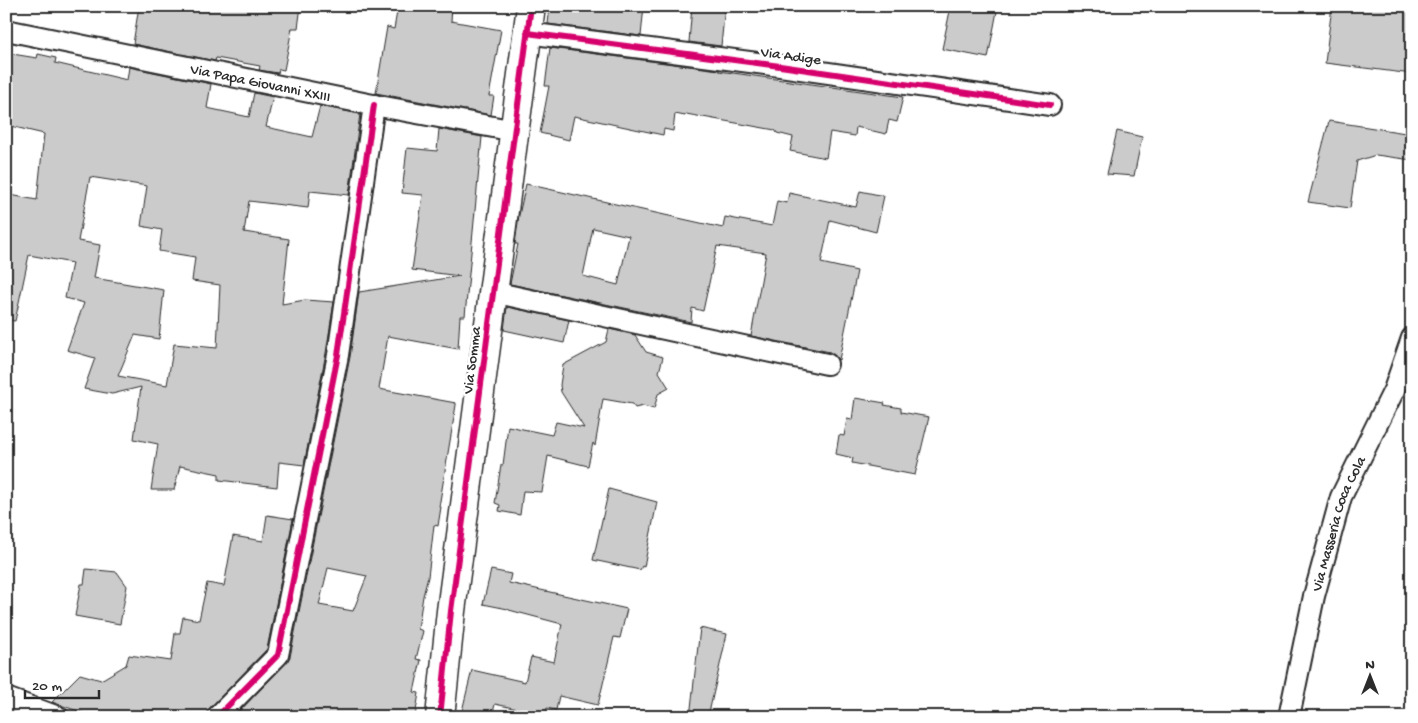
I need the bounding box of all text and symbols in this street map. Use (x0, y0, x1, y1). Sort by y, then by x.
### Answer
street label: Via Adige (758, 44, 822, 70)
street label: Via Papa Giovanni XXIII (188, 61, 332, 107)
street label: Via Somma (460, 325, 486, 396)
street label: Via Masseria Coca Cola (1308, 453, 1371, 595)
north arrow (1346, 650, 1396, 700)
text: N (1365, 657, 1375, 674)
scale bar (25, 668, 99, 700)
text: 20 m (32, 678, 62, 696)

